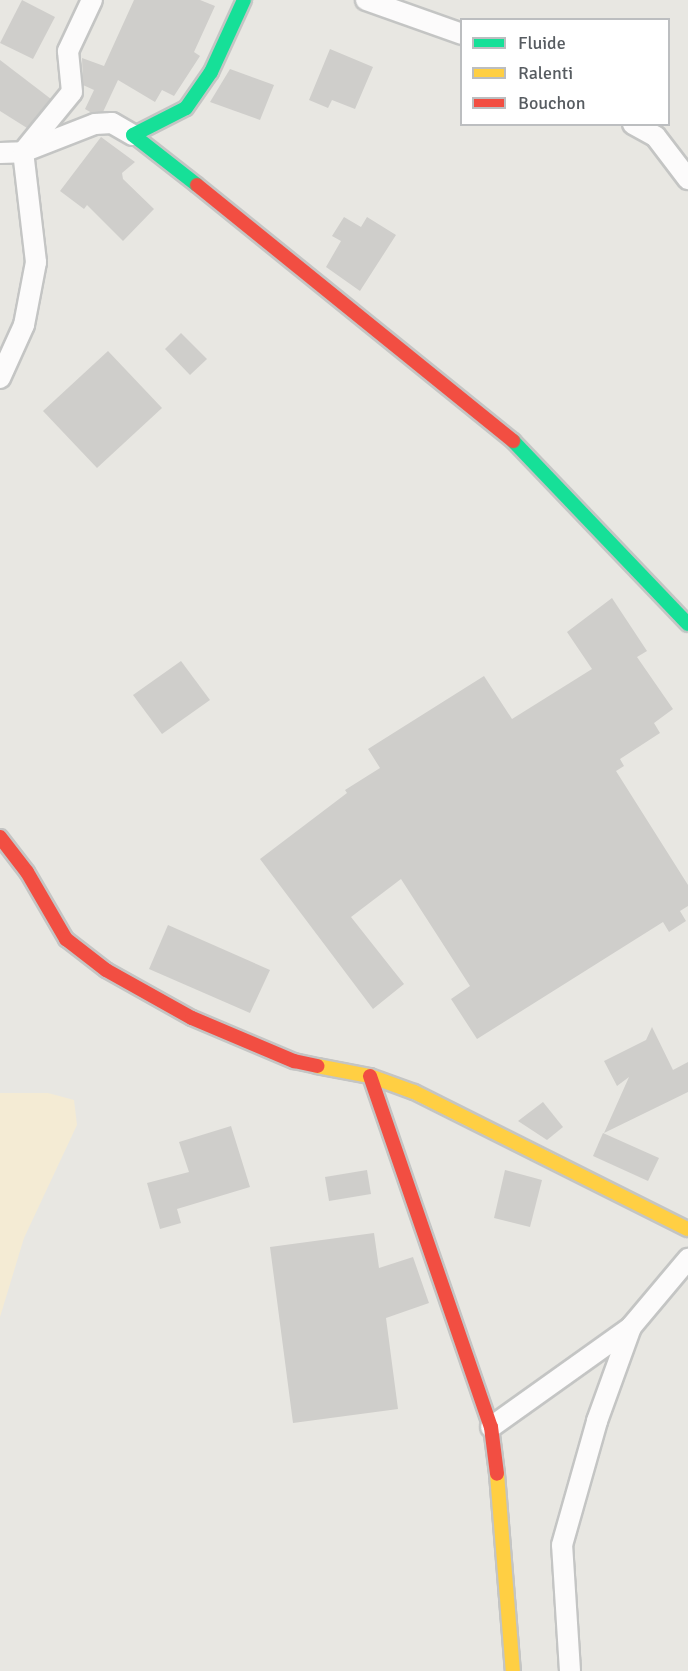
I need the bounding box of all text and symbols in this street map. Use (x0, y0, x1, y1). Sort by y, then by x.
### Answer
legend (460, 18, 670, 126)
text: Fluide (518, 32, 566, 54)
text: Ralenti (518, 62, 573, 84)
text: Bouchon (518, 92, 586, 114)

